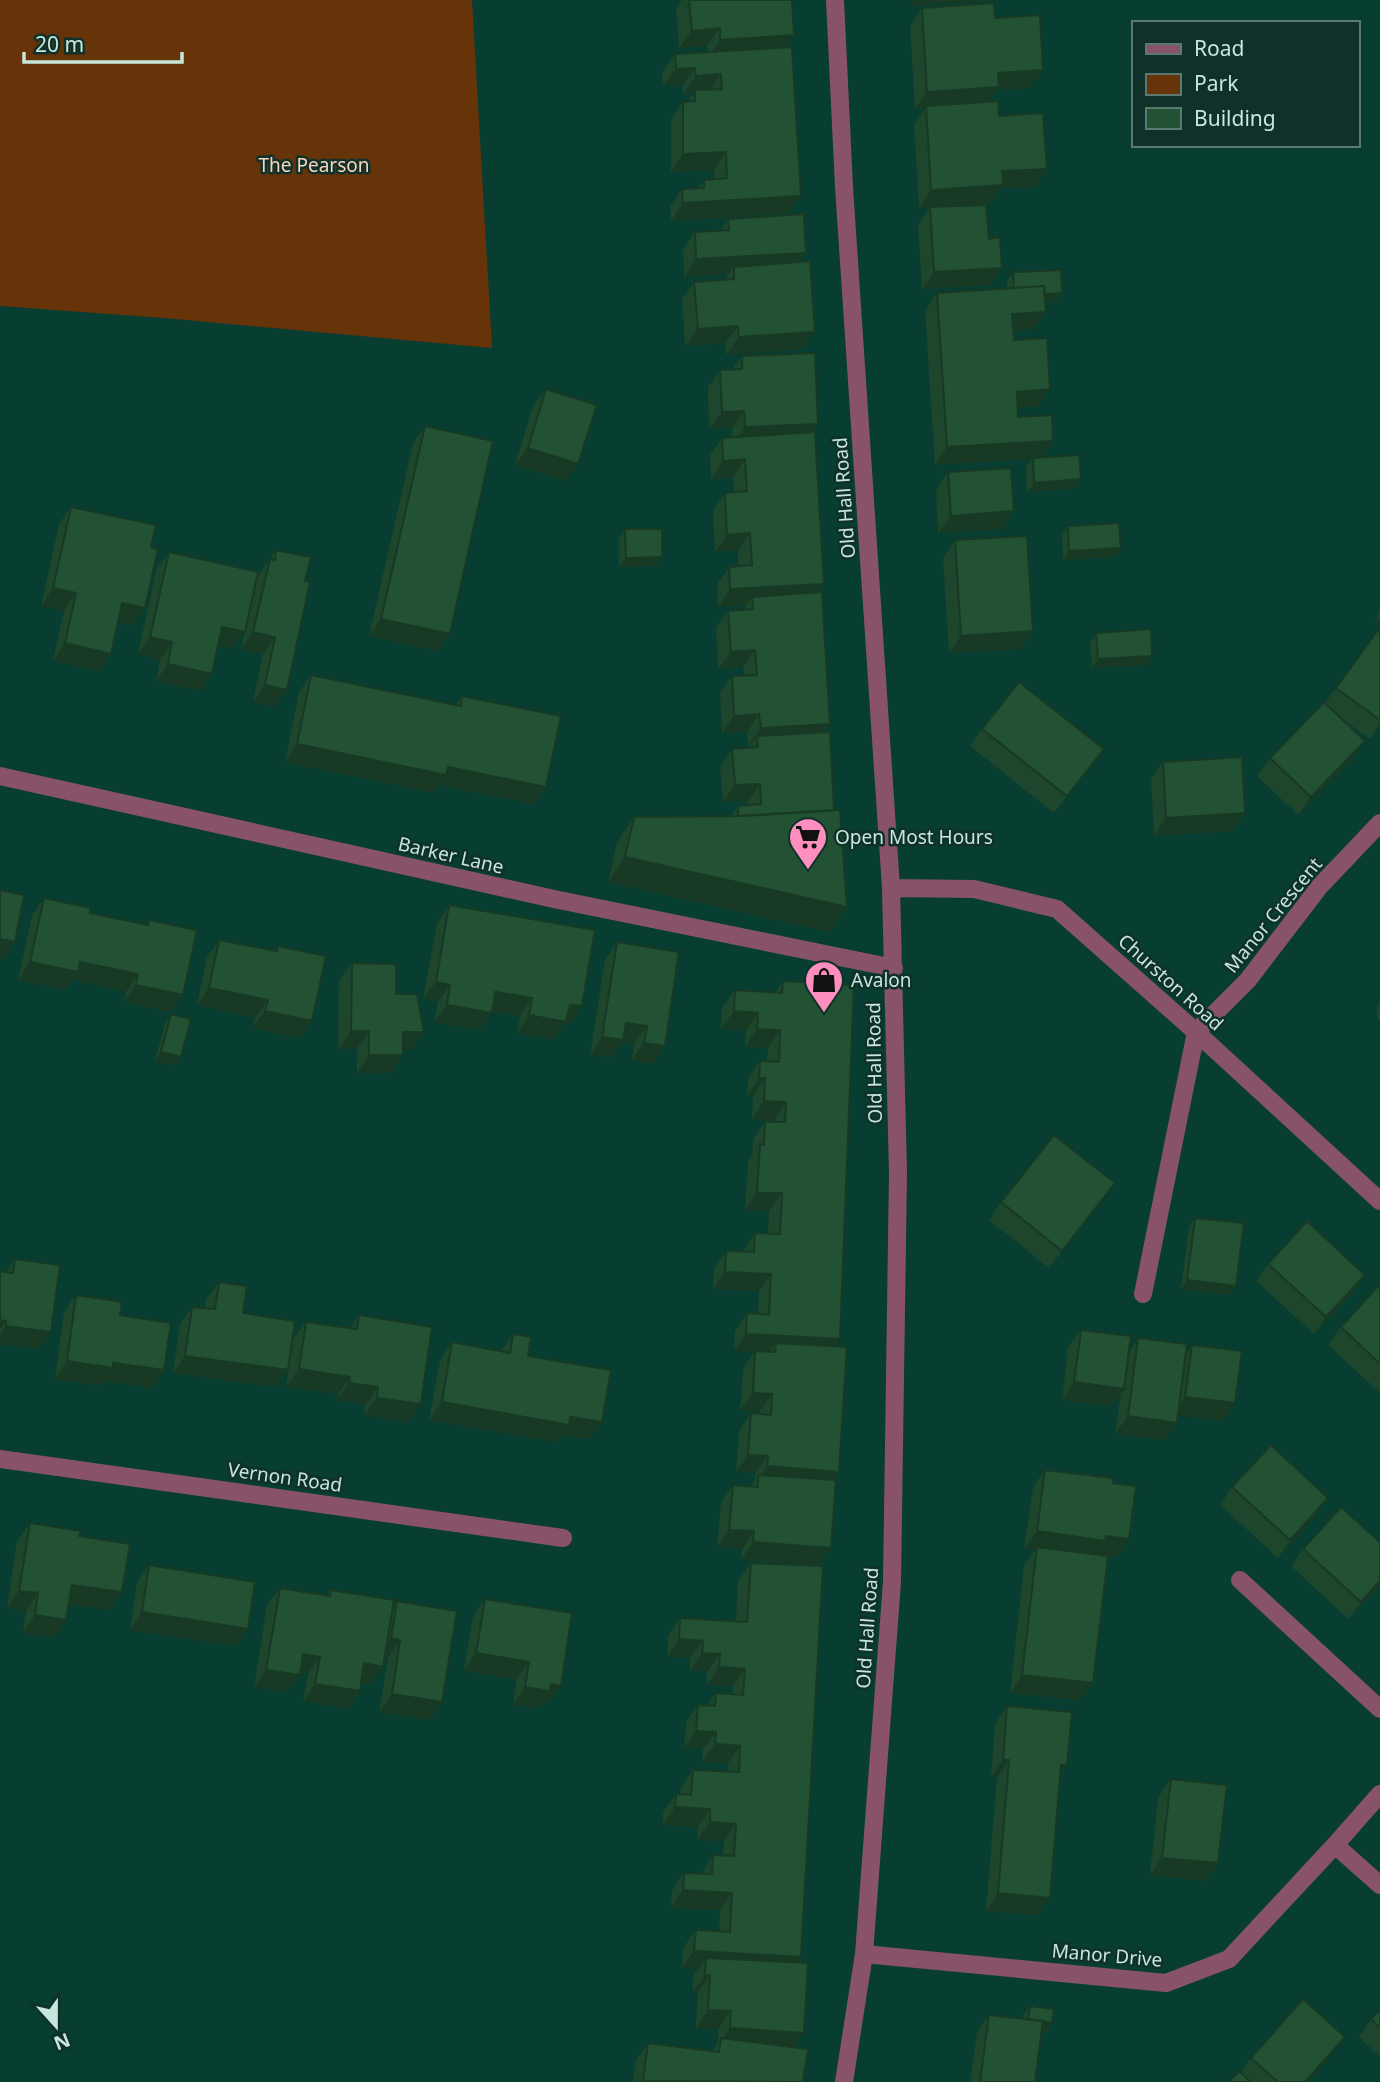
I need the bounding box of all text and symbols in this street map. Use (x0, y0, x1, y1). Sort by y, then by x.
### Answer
scale bar (24, 21, 182, 65)
legend (1132, 21, 1359, 147)
text: 20 m (35, 30, 84, 58)
text: Road (1194, 34, 1244, 62)
text: Park (1194, 69, 1239, 97)
text: Building (1194, 104, 1276, 132)
park label: The Pearson (258, 152, 370, 178)
street label: Old Hall Road (827, 436, 861, 560)
supermarket icon: Open Most Hours (787, 816, 829, 871)
place label: Open Most Hours (835, 824, 993, 850)
street label: Barker Lane (396, 830, 506, 880)
street label: Manor Crescent (1218, 852, 1328, 978)
street label: Churston Road (1113, 928, 1229, 1036)
shop icon: Avalon (803, 959, 845, 1014)
place label: Avalon (851, 967, 912, 993)
street label: Old Hall Road (860, 1002, 888, 1124)
street label: Vernon Road (226, 1456, 344, 1498)
street label: Old Hall Road (850, 1566, 884, 1690)
street label: Manor Drive (1051, 1937, 1163, 1973)
north arrow (21, 1991, 91, 2061)
text: N (50, 2027, 74, 2057)

